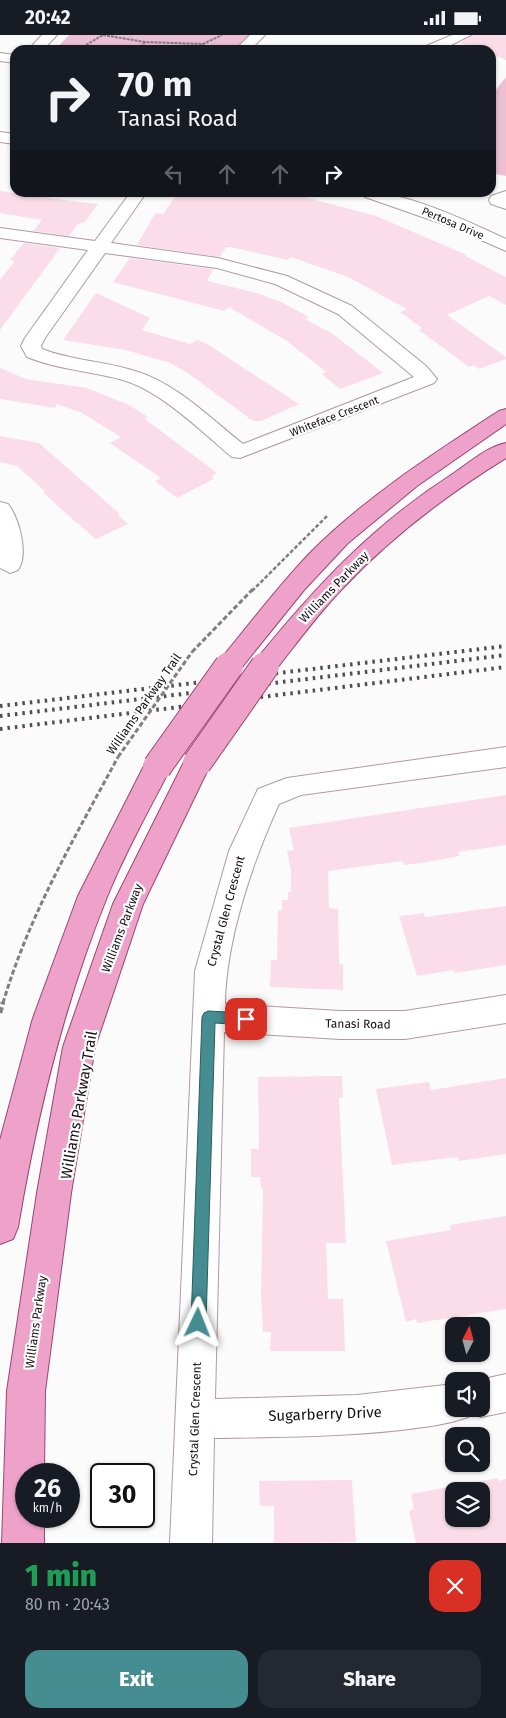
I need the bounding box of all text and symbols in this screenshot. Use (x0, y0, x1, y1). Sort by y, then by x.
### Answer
text: 20:42 (25, 6, 71, 29)
text: 70 m (118, 63, 192, 105)
icon: right (35, 65, 100, 130)
text: Tanasi Road (118, 105, 238, 132)
icon: left (160, 160, 188, 188)
icon: ahead (213, 160, 241, 188)
icon: ahead (266, 160, 294, 188)
icon: right (319, 160, 347, 188)
street label: Pertosa Drive (420, 205, 486, 242)
street label: Whiteface Crescent (288, 393, 381, 439)
street label: Williams Parkway (296, 548, 372, 626)
street label: Williams Parkway Trail (104, 650, 185, 757)
street label: Crystal Glen Crescent (204, 853, 248, 968)
street label: Williams Parkway (99, 882, 145, 974)
pin (225, 998, 267, 1040)
icon: arrive (232, 1005, 260, 1033)
street label: Tanasi Road (325, 1016, 391, 1032)
street label: Williams Parkway Trail (57, 1029, 101, 1181)
street label: Williams Parkway (23, 1275, 49, 1369)
position arrow (171, 1296, 223, 1348)
north arrow (445, 1317, 490, 1363)
map controls (445, 1317, 490, 1527)
street label: Crystal Glen Crescent (186, 1361, 204, 1476)
button: sound (445, 1372, 490, 1417)
street label: Sugarberry Drive (268, 1403, 382, 1425)
button: search (445, 1427, 490, 1472)
speed limit sign: 30 (90, 1463, 155, 1528)
text: 26 (34, 1474, 61, 1504)
button: layers (445, 1482, 490, 1527)
text: km/h (33, 1501, 62, 1515)
text: 1 min (25, 1558, 97, 1594)
button: close (429, 1560, 481, 1612)
text: 80 m · 20:43 (25, 1595, 110, 1614)
button: Exit (25, 1650, 248, 1708)
button: Share (258, 1650, 481, 1708)

